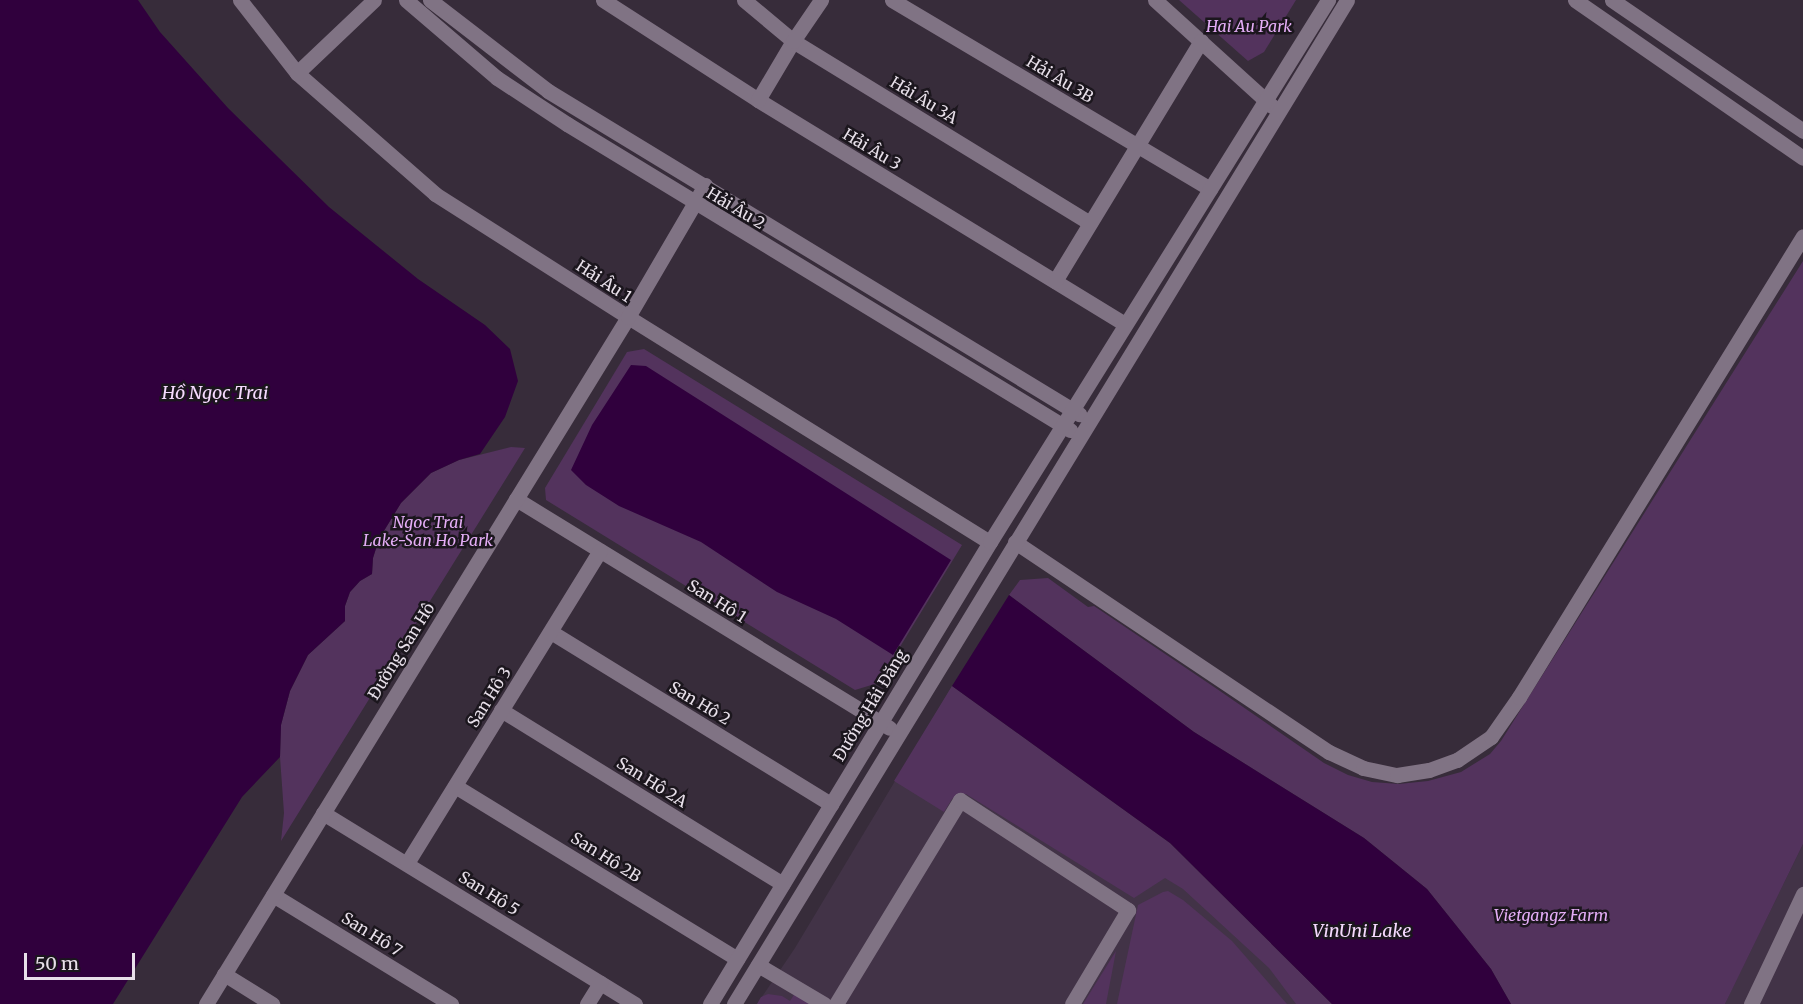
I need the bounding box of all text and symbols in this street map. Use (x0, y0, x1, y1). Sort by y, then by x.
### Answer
park label: Hai Au Park (1206, 16, 1292, 36)
street label: Hải Âu 3B (1023, 52, 1097, 106)
street label: Hải Âu 3A (887, 72, 961, 128)
street label: Hải Âu 3 (839, 124, 905, 174)
street label: Hải Âu 2 (703, 183, 769, 233)
street label: Hải Âu 1 (573, 256, 635, 306)
water label: Hồ Ngọc Trai (162, 382, 268, 404)
park label: Ngoc Trai Lake-San Ho Park (363, 512, 493, 550)
street label: San Hô 1 (684, 575, 750, 627)
street label: Đường San Hô (364, 599, 438, 703)
street label: Đường Hải Đăng (829, 646, 911, 764)
street label: San Hô 3 (463, 663, 515, 731)
street label: San Hô 2 (666, 677, 734, 729)
street label: San Hô 2A (613, 753, 691, 811)
street label: San Hô 2B (568, 828, 644, 886)
street label: San Hô 5 (455, 867, 523, 919)
park label: Vietgangz Farm (1494, 905, 1608, 925)
street label: San Hô 7 (338, 908, 406, 960)
water label: VinUni Lake (1313, 920, 1411, 942)
scale bar (27, 941, 138, 979)
text: 50 m (35, 952, 79, 975)

